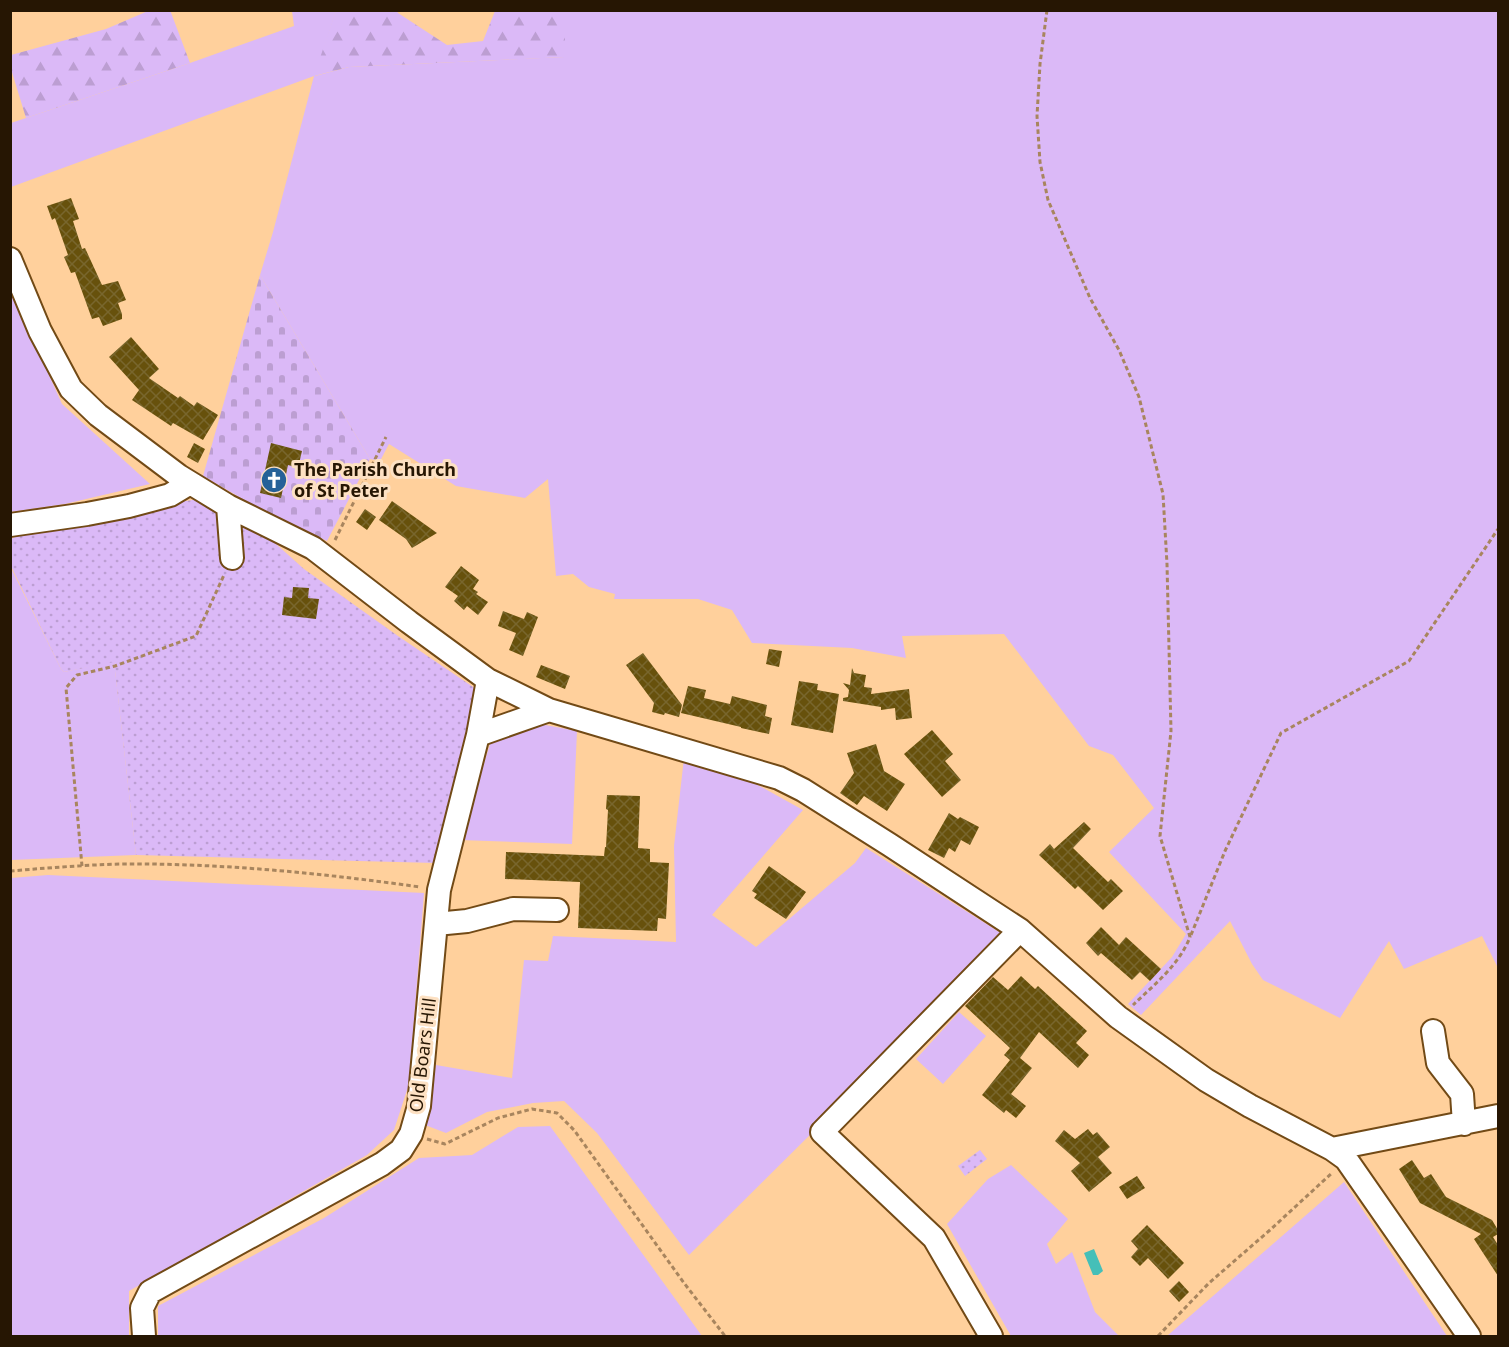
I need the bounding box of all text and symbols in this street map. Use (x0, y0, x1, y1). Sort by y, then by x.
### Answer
place label: The Parish Church of St Peter (294, 457, 456, 502)
church icon: The Parish Church of St Peter (259, 465, 289, 495)
street label: Old Boars Hill (403, 996, 441, 1113)

